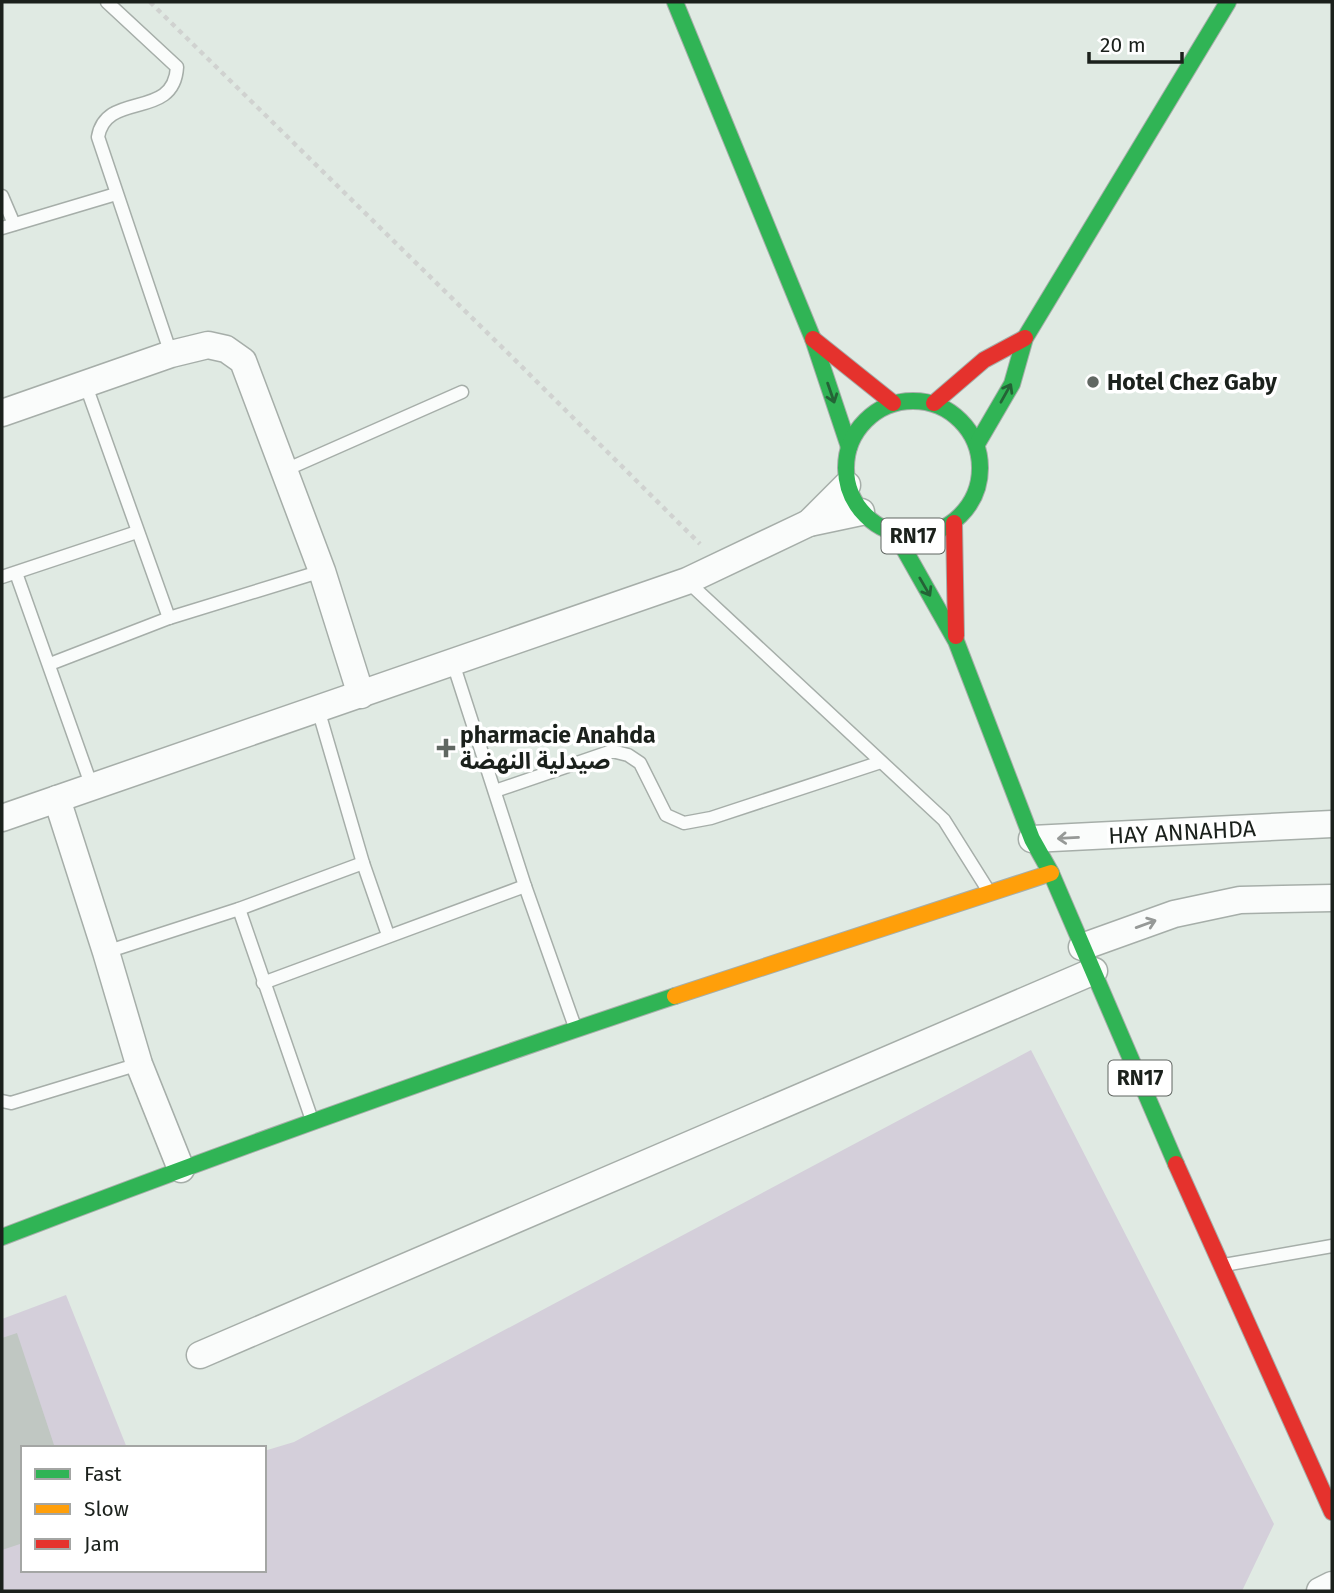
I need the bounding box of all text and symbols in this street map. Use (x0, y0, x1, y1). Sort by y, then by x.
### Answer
scale bar (1089, 21, 1182, 65)
text: 20 m (1100, 32, 1146, 58)
place label: Hotel Chez Gaby (1107, 368, 1278, 396)
marker: Hotel Chez Gaby (1085, 374, 1101, 390)
one-way arrow (825, 382, 838, 404)
one-way arrow (1000, 383, 1013, 404)
road number: RN17 (881, 518, 944, 554)
one-way arrow (919, 577, 933, 597)
place label: pharmacie Anahda صيدلية النهضة (460, 721, 656, 775)
marker: pharmacie Anahda صيدلية النهضة (438, 740, 454, 756)
street label: HAY ANNAHDA (1108, 814, 1257, 850)
one-way arrow (1057, 831, 1080, 844)
one-way arrow (1135, 916, 1157, 929)
road number: RN17 (1108, 1060, 1172, 1096)
legend (21, 1446, 266, 1572)
text: Fast (84, 1461, 122, 1487)
text: Slow (84, 1496, 129, 1522)
text: Jam (84, 1531, 120, 1557)

